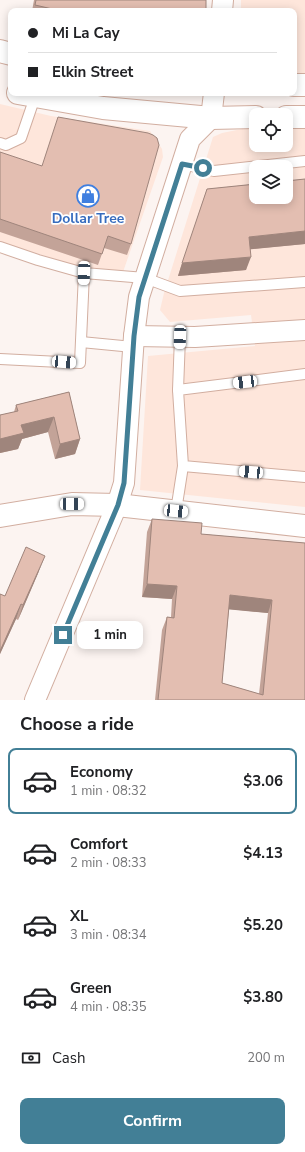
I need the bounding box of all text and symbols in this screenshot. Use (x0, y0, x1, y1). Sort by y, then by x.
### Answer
text: Mi La Cay (52, 23, 120, 43)
text: Elkin Street (52, 62, 133, 82)
map controls (249, 108, 293, 204)
button: locate (249, 108, 293, 152)
route start (194, 159, 212, 177)
button: layers (249, 160, 293, 204)
shop icon: Dollar Tree (75, 183, 101, 209)
place label: Dollar Tree (52, 209, 125, 228)
car (78, 261, 90, 285)
car (174, 325, 186, 349)
car (52, 355, 76, 369)
car (232, 375, 258, 389)
car (239, 465, 263, 479)
car (60, 498, 84, 510)
car (163, 504, 189, 518)
callout: 1 min (77, 621, 143, 649)
route end (54, 626, 72, 644)
text: 1 min (93, 626, 127, 644)
text: Choose a ride (20, 712, 134, 736)
text: Economy (70, 762, 133, 782)
icon: car (22, 763, 58, 799)
text: $3.06 (243, 771, 283, 791)
text: 1 min · 08:32 (70, 782, 146, 800)
text: Comfort (70, 834, 127, 854)
icon: car (22, 835, 58, 871)
text: $4.13 (243, 843, 283, 863)
text: 2 min · 08:33 (70, 854, 146, 872)
text: XL (70, 906, 89, 926)
icon: car (22, 907, 58, 943)
text: $5.20 (243, 915, 283, 935)
text: 3 min · 08:34 (70, 926, 146, 944)
text: Green (70, 978, 112, 998)
icon: car (22, 979, 58, 1015)
text: $3.80 (243, 987, 283, 1007)
text: 4 min · 08:35 (70, 998, 146, 1016)
icon: cash (20, 1047, 42, 1069)
text: Cash (52, 1048, 86, 1068)
text: 200 m (247, 1049, 285, 1067)
button: Confirm (20, 1098, 285, 1144)

